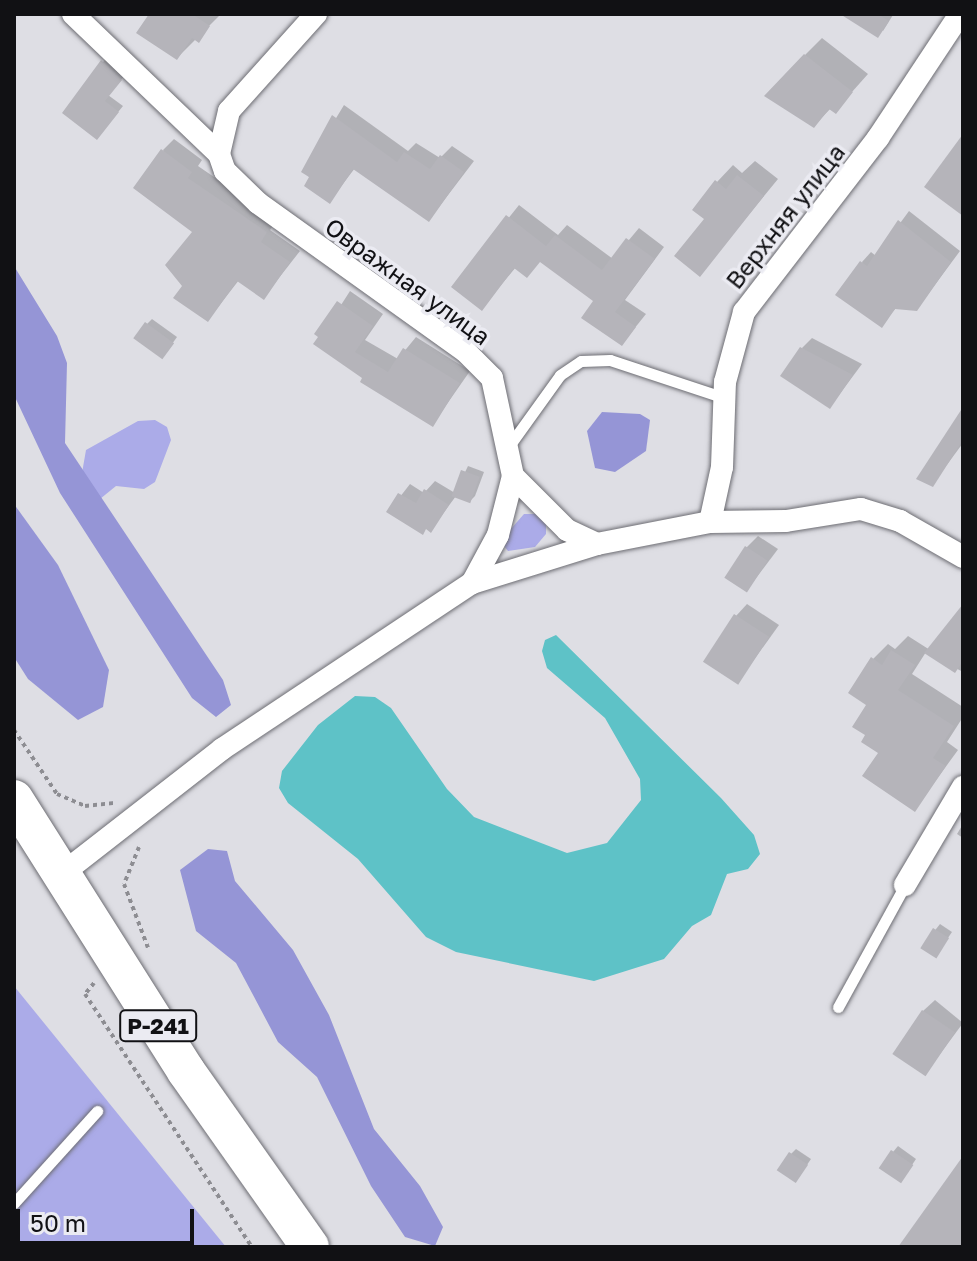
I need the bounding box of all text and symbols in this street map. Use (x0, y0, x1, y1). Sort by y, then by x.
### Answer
street label: Верхняя улица (720, 138, 850, 294)
street label: Овражная улица (320, 211, 496, 351)
road number: Р-241 (118, 1008, 198, 1044)
scale bar (20, 1193, 198, 1243)
text: 50 m (30, 1208, 86, 1237)

